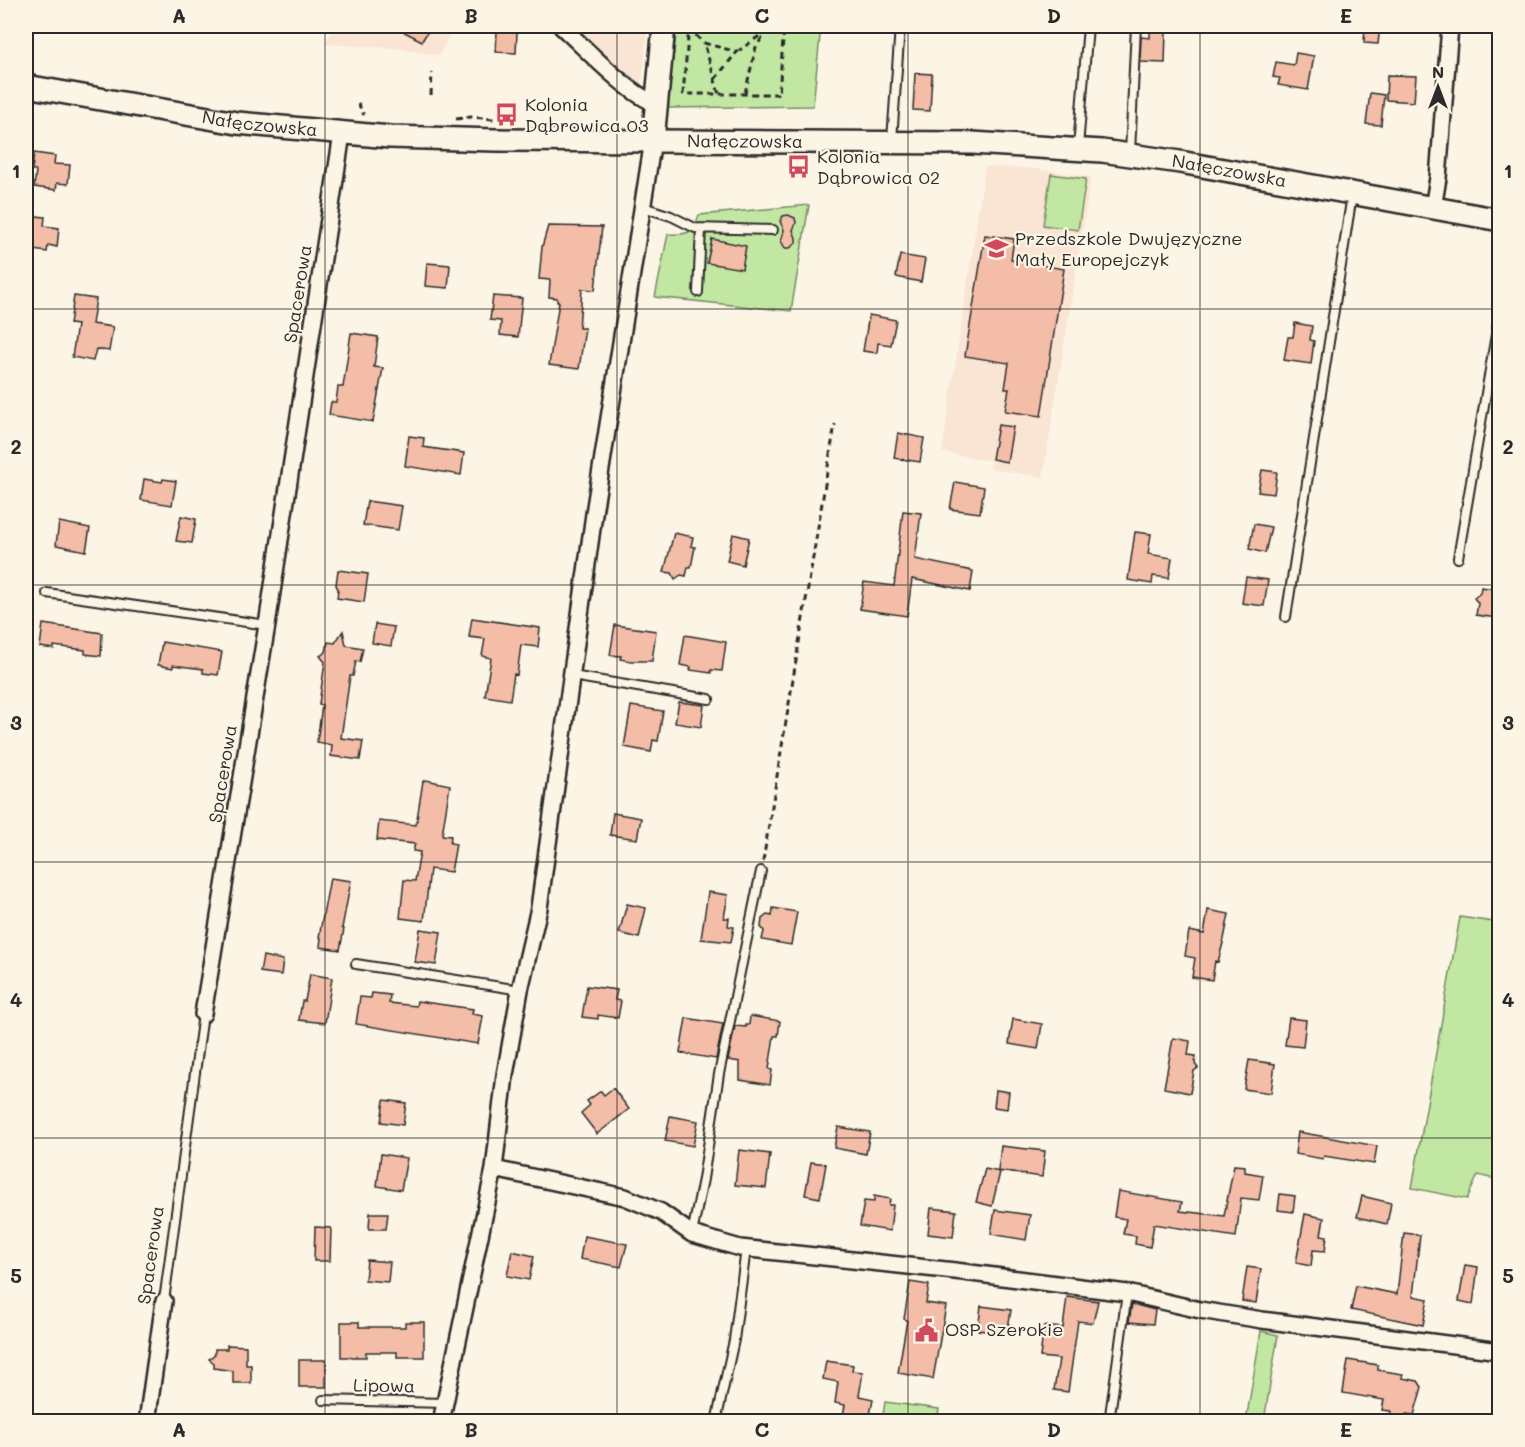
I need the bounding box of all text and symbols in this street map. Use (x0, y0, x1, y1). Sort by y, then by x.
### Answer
text: A (172, 2, 186, 28)
text: B (464, 2, 478, 28)
text: C (755, 2, 770, 28)
text: D (1047, 2, 1061, 28)
text: E (1340, 2, 1352, 28)
north arrow (1408, 57, 1468, 117)
text: N (1432, 61, 1444, 82)
place label: Kolonia Dąbrowica 03 (525, 92, 648, 137)
bus stop icon: Kolonia Dąbrowica 03 (494, 102, 520, 128)
street label: Nałęczowska (200, 104, 319, 141)
street label: Nałęczowska (687, 128, 803, 153)
place label: Kolonia Dąbrowica 02 (817, 144, 940, 189)
street label: Nałęczowska (1171, 148, 1289, 192)
bus stop icon: Kolonia Dąbrowica 02 (786, 154, 812, 180)
text: 1 (12, 157, 20, 183)
text: 1 (1504, 157, 1512, 183)
place label: Przedszkole Dwujęzyczne Mały Europejczyk (1015, 226, 1242, 271)
school or university icon: Przedszkole Dwujęzyczne Mały Europejczyk (984, 236, 1010, 262)
street label: Spacerowa (277, 243, 317, 345)
text: 2 (10, 433, 22, 459)
text: 2 (1502, 433, 1514, 459)
text: 3 (10, 709, 22, 735)
text: 3 (1502, 709, 1514, 735)
street label: Spacerowa (202, 723, 242, 825)
text: 4 (10, 986, 23, 1012)
text: 4 (1502, 986, 1515, 1012)
street label: Spacerowa (131, 1204, 169, 1306)
text: 5 (10, 1262, 22, 1288)
text: 5 (1502, 1262, 1514, 1288)
public building icon: OSP Szerokie (914, 1317, 940, 1343)
place label: OSP Szerokie (945, 1317, 1063, 1341)
street label: Lipowa (353, 1372, 415, 1398)
text: A (172, 1416, 186, 1442)
text: B (464, 1416, 478, 1442)
text: C (755, 1416, 770, 1442)
text: D (1047, 1416, 1061, 1442)
text: E (1340, 1416, 1352, 1442)

